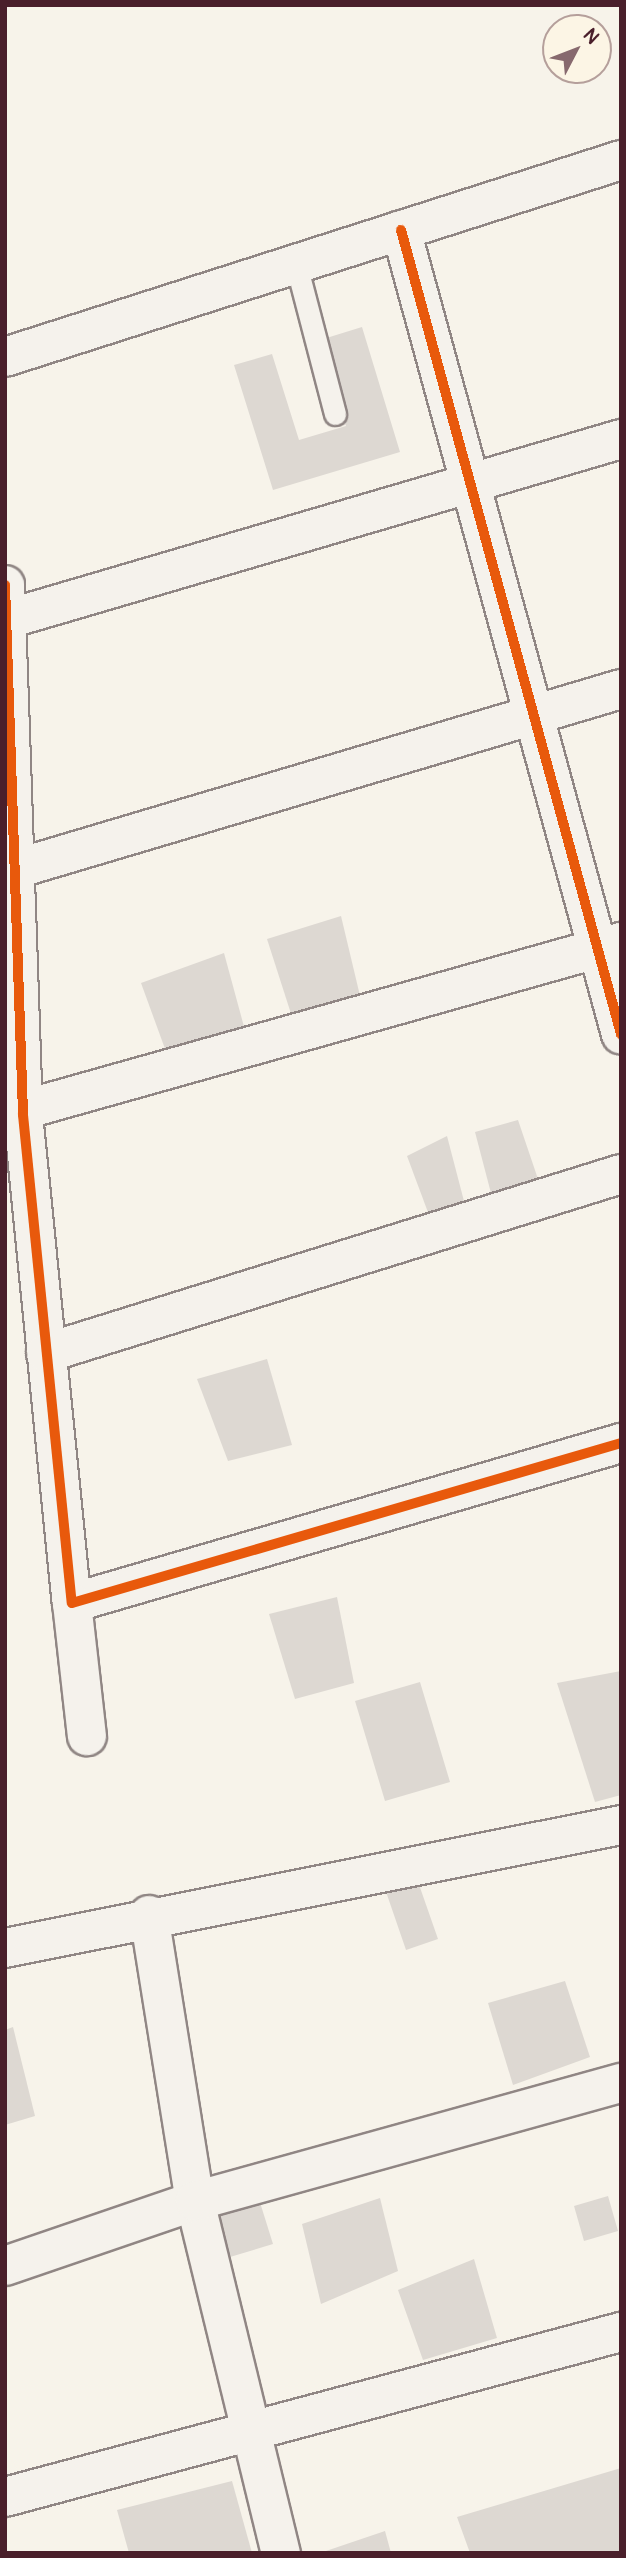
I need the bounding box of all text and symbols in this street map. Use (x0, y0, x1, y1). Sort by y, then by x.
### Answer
north arrow (542, 14, 612, 84)
text: N (578, 23, 604, 49)

